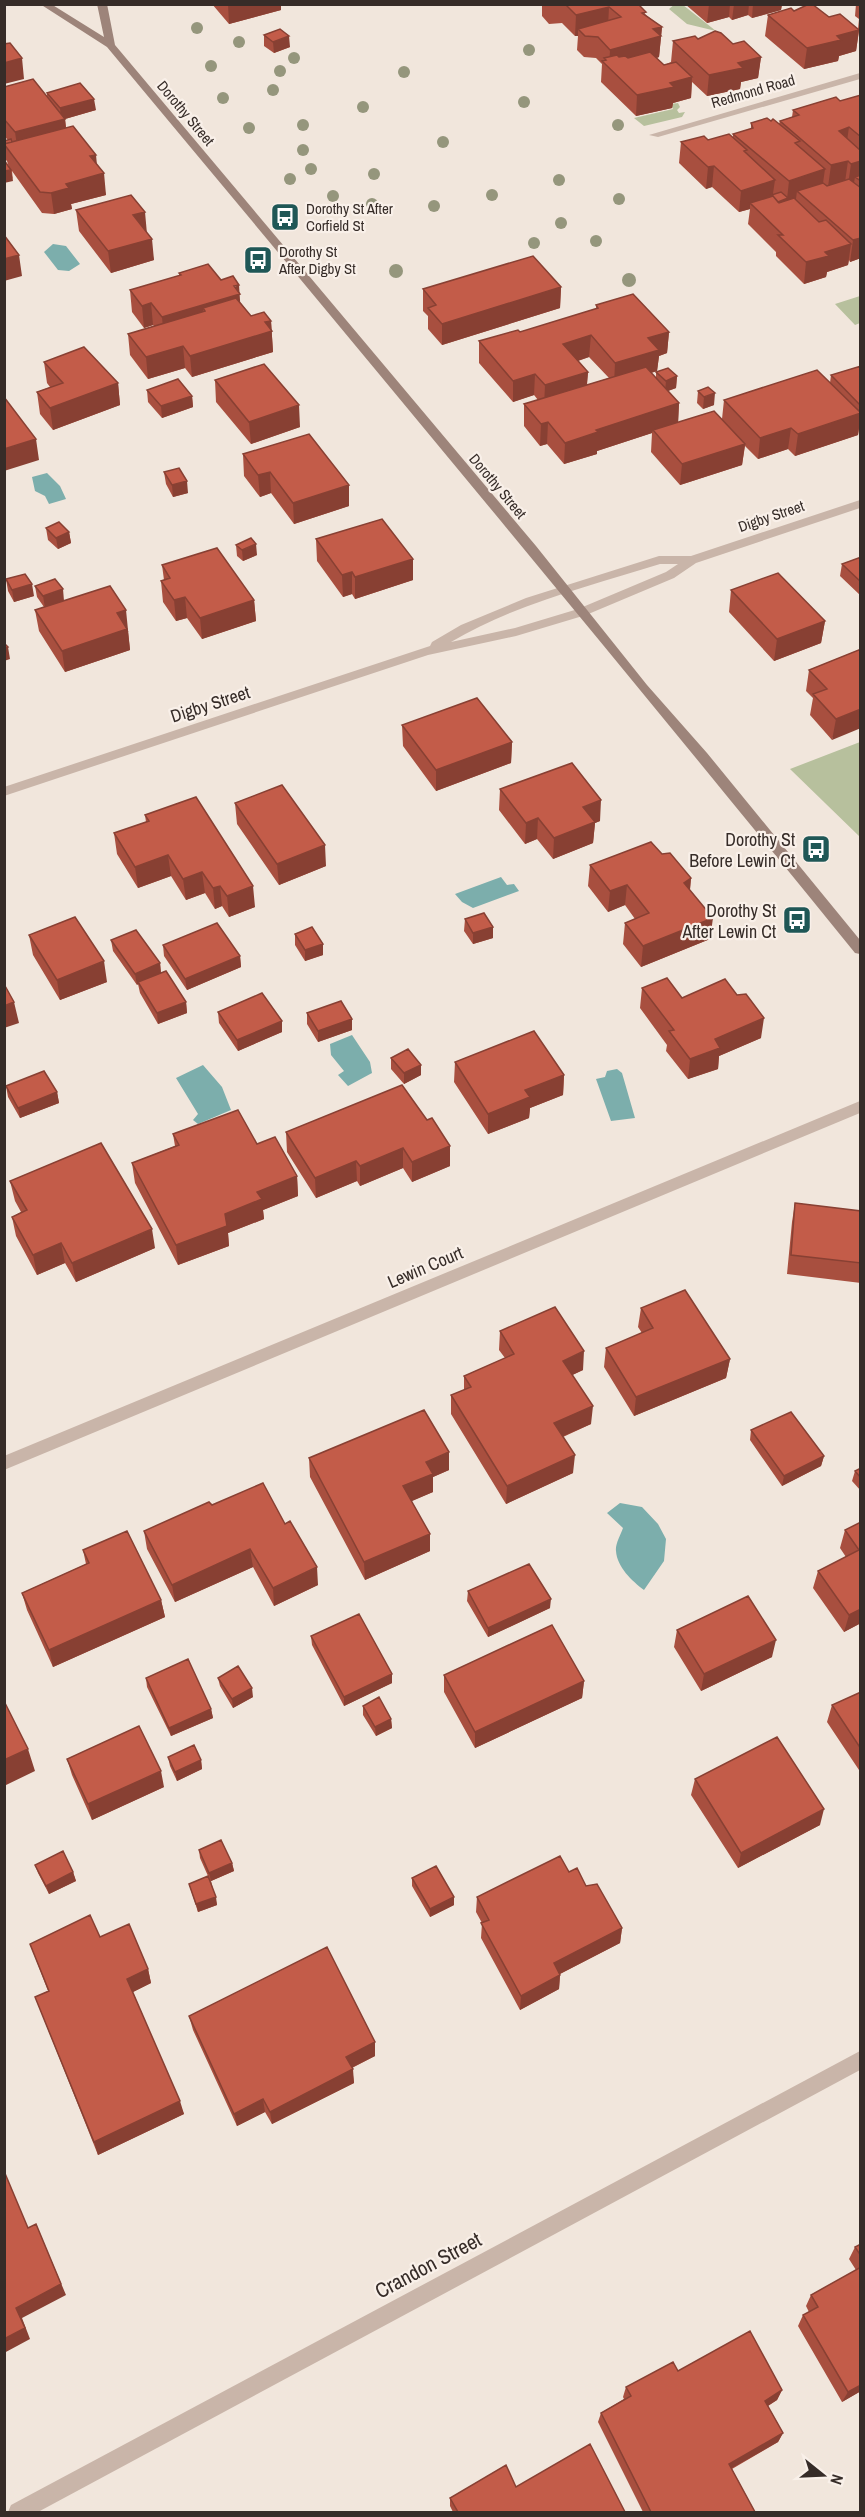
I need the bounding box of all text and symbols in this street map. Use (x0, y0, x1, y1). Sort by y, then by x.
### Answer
street label: Redmond Road (709, 69, 797, 113)
street label: Dorothy Street (152, 76, 220, 151)
place label: Dorothy St After Corfield St (306, 198, 393, 236)
bus stop icon: Dorothy St After Corfield St (269, 201, 301, 233)
place label: Dorothy St After Digby St (278, 241, 356, 279)
bus stop icon: Dorothy St After Digby St (242, 244, 274, 276)
street label: Dorothy Street (464, 449, 532, 524)
street label: Digby Street (735, 495, 807, 537)
street label: Digby Street (167, 679, 253, 729)
place label: Dorothy St Before Lewin Ct (689, 827, 795, 873)
bus stop icon: Dorothy St Before Lewin Ct (800, 833, 832, 865)
place label: Dorothy St After Lewin Ct (681, 898, 776, 944)
bus stop icon: Dorothy St After Lewin Ct (781, 904, 813, 936)
street label: Lewin Court (383, 1240, 467, 1294)
street label: Crandon Street (370, 2225, 487, 2305)
north arrow (793, 2445, 853, 2505)
text: N (825, 2472, 849, 2488)

